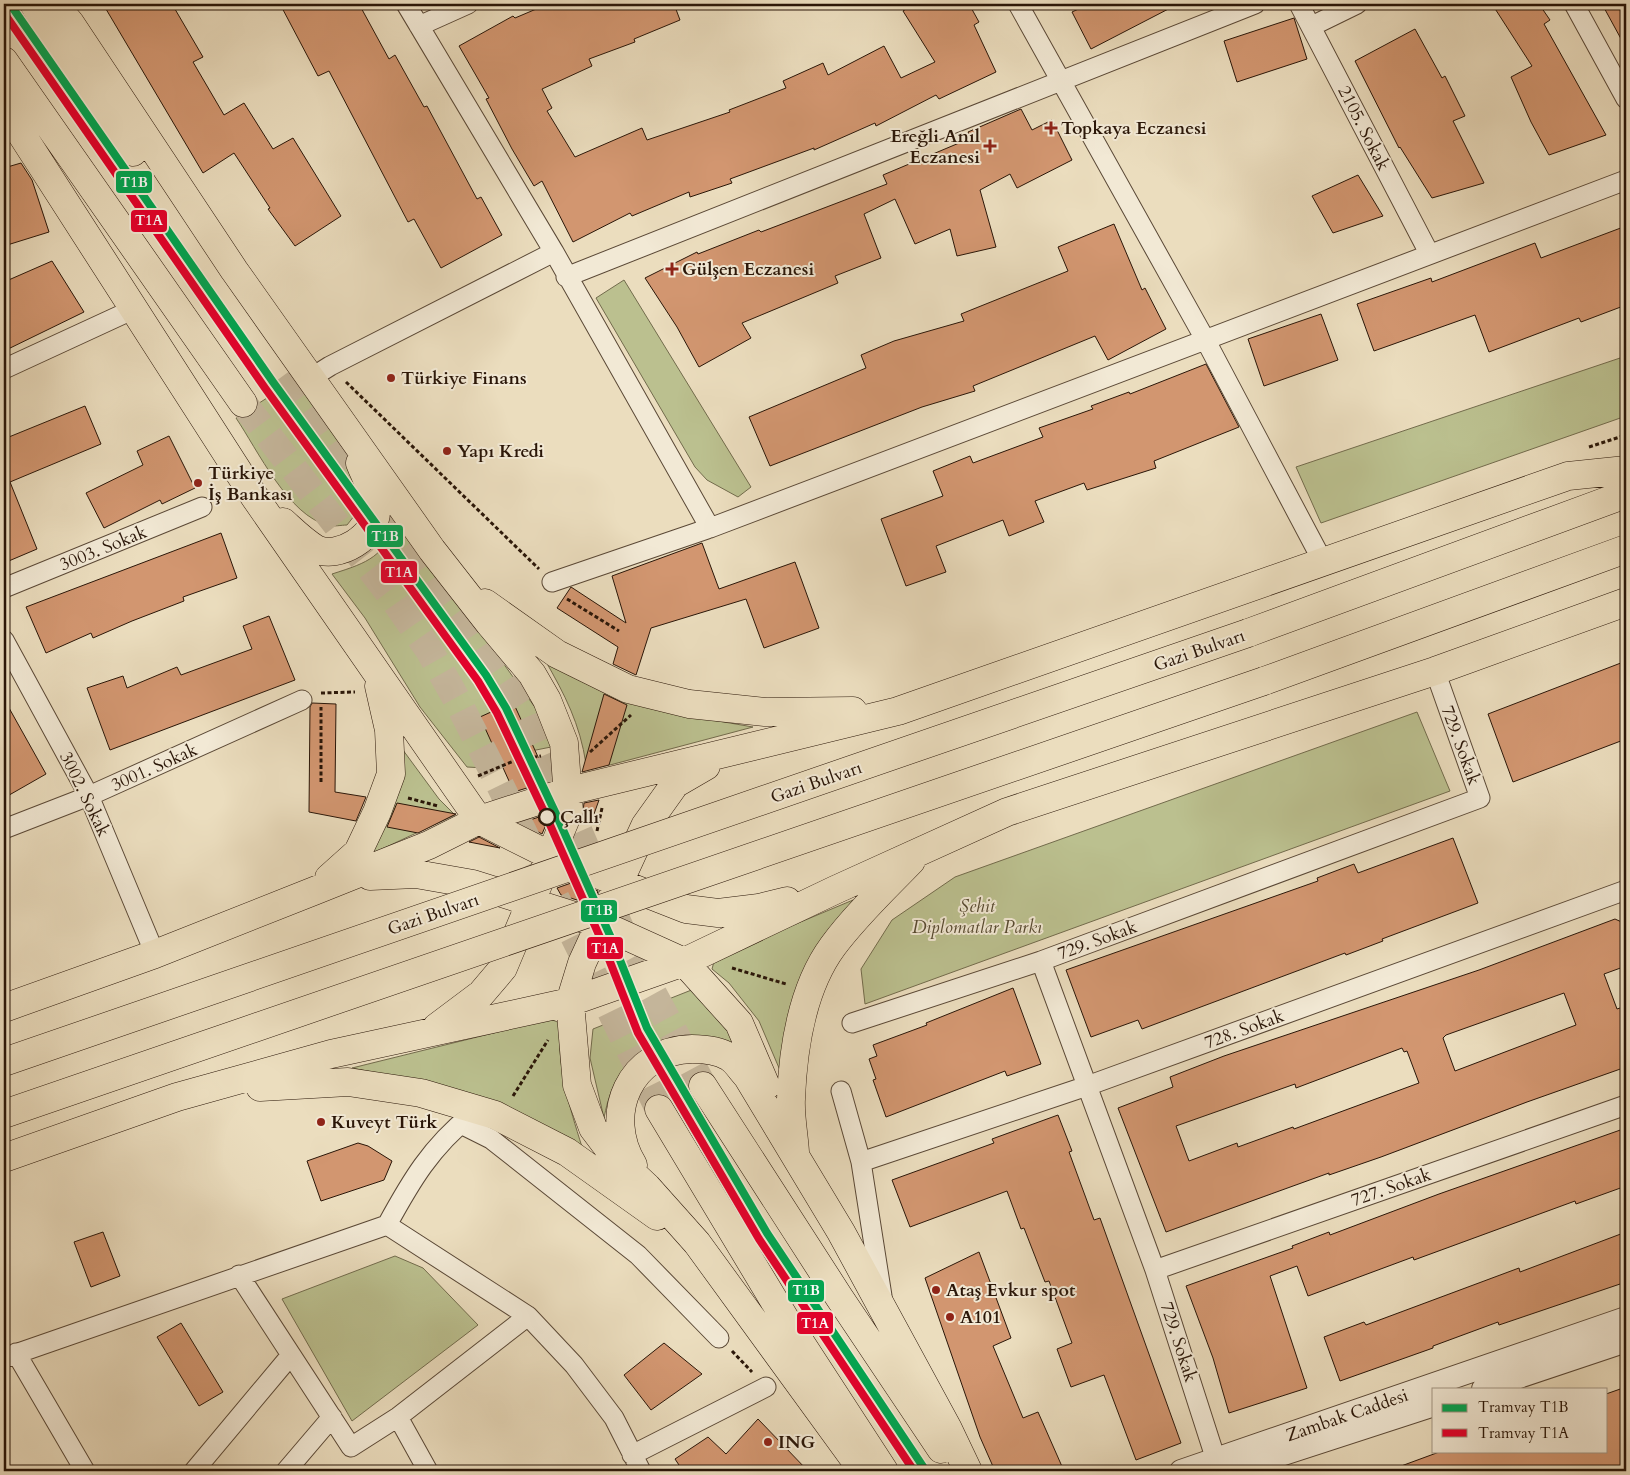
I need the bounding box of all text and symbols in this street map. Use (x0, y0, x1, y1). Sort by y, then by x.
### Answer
street label: 2105. Sokak (1332, 82, 1396, 175)
place label: Topkaya Eczanesi (1061, 116, 1207, 141)
marker: Topkaya Eczanesi (1045, 122, 1057, 134)
place label: Ereğli Anıl Eczanesi (890, 124, 980, 170)
marker: Ereğli Anıl Eczanesi (984, 140, 996, 152)
line badge: T1B (115, 170, 153, 194)
text: T1B (120, 173, 148, 192)
line badge: T1A (130, 209, 168, 233)
text: T1A (135, 211, 163, 230)
place label: Gülşen Eczanesi (682, 257, 815, 282)
marker: Gülşen Eczanesi (666, 263, 678, 275)
place label: Türkiye Finans (401, 366, 527, 391)
marker: Türkiye Finans (385, 372, 397, 384)
place label: Yapı Kredi (457, 439, 544, 464)
marker: Yapı Kredi (441, 445, 453, 457)
place label: Türkiye İş Bankası (208, 461, 293, 507)
marker: Türkiye İş Bankası (192, 477, 204, 489)
street label: 3003. Sokak (56, 519, 151, 577)
line badge: T1B (366, 524, 404, 548)
text: T1B (371, 527, 399, 546)
line badge: T1A (380, 560, 418, 584)
text: T1A (385, 563, 413, 582)
street label: Gazi Bulvarı (1150, 623, 1248, 678)
street label: 729. Sokak (1435, 702, 1487, 789)
street label: 3001. Sokak (107, 737, 202, 798)
street label: 3002. Sokak (53, 747, 116, 841)
street label: Gazi Bulvarı (767, 755, 865, 810)
place label: Çallı (560, 805, 599, 830)
marker: Çallı (538, 808, 556, 826)
street label: Gazi Bulvarı (384, 887, 482, 942)
park label: Şehit Diplomatlar Parkı (912, 894, 1042, 940)
line badge: T1B (580, 899, 618, 923)
text: T1B (585, 901, 613, 920)
street label: 729. Sokak (1054, 914, 1141, 966)
line badge: T1A (586, 936, 624, 960)
text: T1A (591, 939, 619, 958)
street label: 728. Sokak (1201, 1003, 1288, 1055)
place label: Kuveyt Türk (331, 1110, 438, 1135)
marker: Kuveyt Türk (315, 1116, 327, 1128)
street label: 727. Sokak (1348, 1162, 1435, 1213)
place label: Ataş Evkur spot (946, 1278, 1076, 1303)
line badge: T1B (787, 1279, 825, 1303)
text: T1B (792, 1281, 820, 1300)
marker: Ataş Evkur spot (930, 1284, 942, 1296)
street label: 729. Sokak (1154, 1299, 1203, 1386)
place label: A101 (960, 1305, 1001, 1330)
line badge: T1A (796, 1311, 834, 1335)
marker: A101 (944, 1311, 956, 1323)
text: T1A (801, 1314, 829, 1333)
street label: Zambak Caddesi (1283, 1383, 1412, 1448)
legend (1432, 1388, 1608, 1452)
text: Tramvay T1B (1478, 1397, 1569, 1417)
text: Tramvay T1A (1478, 1423, 1569, 1443)
place label: ING (778, 1430, 816, 1455)
marker: ING (762, 1436, 774, 1448)

